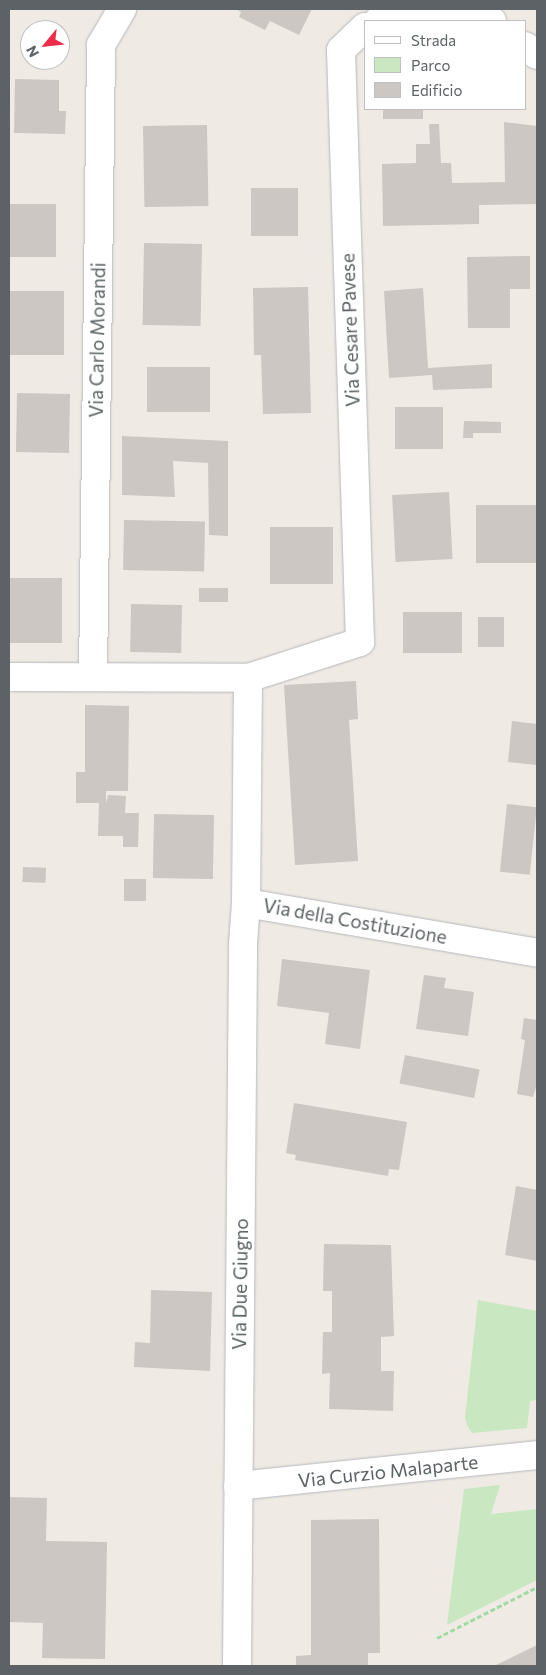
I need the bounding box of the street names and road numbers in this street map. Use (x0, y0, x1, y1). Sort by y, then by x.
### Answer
street label: Via Cesare Pavese (336, 253, 364, 407)
street label: Via Carlo Morandi (84, 262, 110, 418)
street label: Via della Costituzione (261, 894, 449, 948)
street label: Via Due Giugno (227, 1218, 253, 1350)
street label: Via Curzio Malaparte (297, 1450, 479, 1492)

